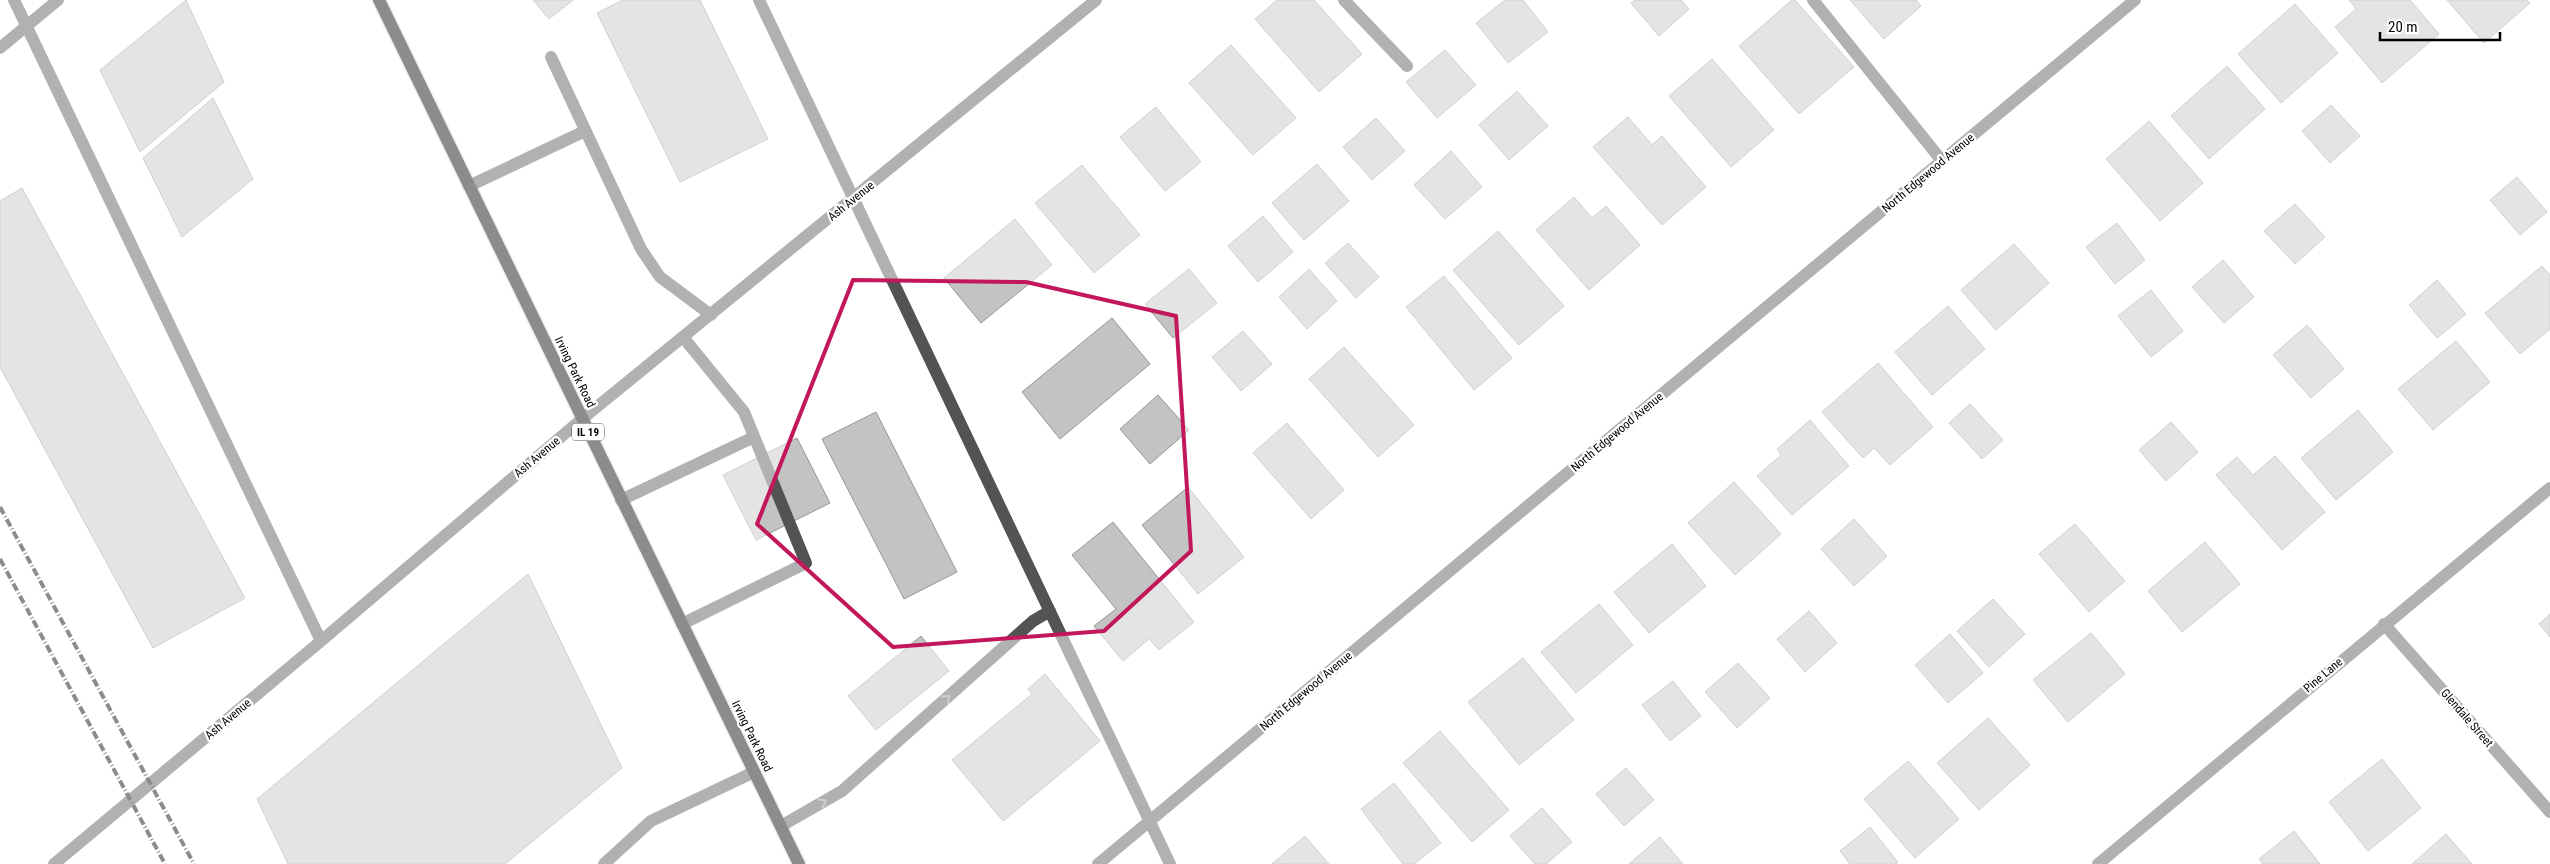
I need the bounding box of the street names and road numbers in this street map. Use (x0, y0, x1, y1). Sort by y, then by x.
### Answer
street label: North Edgewood Avenue (1879, 130, 1977, 216)
street label: Ash Avenue (825, 178, 877, 224)
street label: Irving Park Road (552, 334, 598, 410)
street label: North Edgewood Avenue (1568, 389, 1666, 475)
road number: IL 19 (572, 424, 604, 441)
street label: Ash Avenue (511, 434, 563, 480)
street label: North Edgewood Avenue (1257, 648, 1355, 734)
street label: Pine Lane (2301, 654, 2346, 695)
street label: Glendale Street (2438, 686, 2496, 750)
street label: Ash Avenue (202, 696, 254, 742)
street label: Irving Park Road (729, 698, 775, 774)

